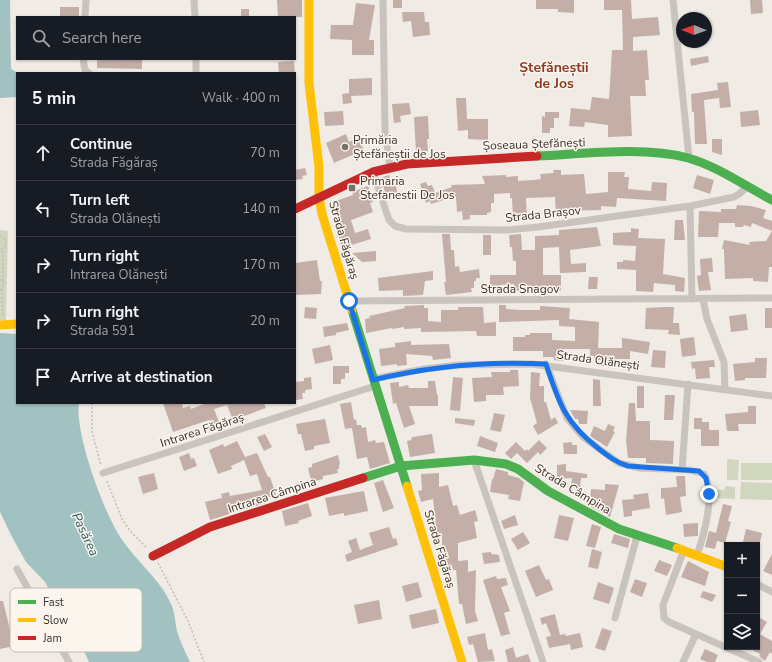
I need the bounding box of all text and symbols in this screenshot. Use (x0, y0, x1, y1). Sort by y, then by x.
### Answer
north arrow (676, 12, 712, 48)
search box (16, 16, 296, 60)
icon: search (30, 27, 52, 49)
text: Search here (62, 28, 142, 48)
district label: Ștefăneștii de Jos (519, 58, 589, 93)
text: 5 min (32, 87, 76, 110)
text: Walk · 400 m (202, 89, 280, 107)
place label: Primăria Ștefăneștii de Jos (353, 132, 446, 162)
text: Continue (70, 134, 132, 154)
street label: Șoseaua Ștefănești (482, 134, 586, 154)
icon: ahead (32, 142, 54, 164)
marker: Primăria Ștefăneștii de Jos (340, 142, 350, 152)
text: 70 m (250, 144, 280, 162)
text: Strada Făgăraș (70, 154, 158, 172)
place label: Primaria Stefanestii De Jos (360, 173, 455, 203)
marker: Primaria Stefanestii De Jos (347, 183, 357, 193)
text: Turn left (70, 190, 129, 210)
icon: left (32, 198, 54, 220)
street label: Strada Făgăraș (325, 199, 363, 281)
text: 140 m (242, 200, 280, 218)
street label: Strada Brașov (504, 202, 582, 226)
text: Strada Olănești (70, 210, 161, 228)
text: Turn right (70, 246, 139, 266)
icon: right (32, 254, 54, 276)
text: 170 m (242, 256, 280, 274)
text: Intrarea Olănești (70, 266, 167, 284)
street label: Strada Snagov (481, 281, 560, 297)
route start (340, 292, 358, 310)
text: Turn right (70, 302, 139, 322)
icon: right (32, 310, 54, 332)
text: 20 m (250, 312, 280, 330)
text: Strada 591 (70, 322, 135, 340)
street label: Strada Olănești (555, 346, 641, 374)
icon: arrive (32, 366, 54, 388)
text: Arrive at destination (70, 367, 213, 387)
street label: Intrarea Făgăraș (158, 409, 246, 451)
street label: Strada Câmpina (532, 460, 614, 518)
street label: Intrarea Câmpina (226, 473, 318, 517)
route end (700, 485, 718, 503)
street label: Strada Făgăraș (420, 508, 460, 590)
water label: Pasărea (67, 510, 103, 559)
map controls (724, 542, 760, 650)
button: + (724, 542, 760, 578)
button: − (724, 578, 760, 614)
legend (10, 588, 142, 652)
text: Fast (43, 595, 64, 610)
text: Slow (43, 613, 68, 628)
button: layers (724, 614, 760, 650)
text: Jam (42, 631, 62, 646)

